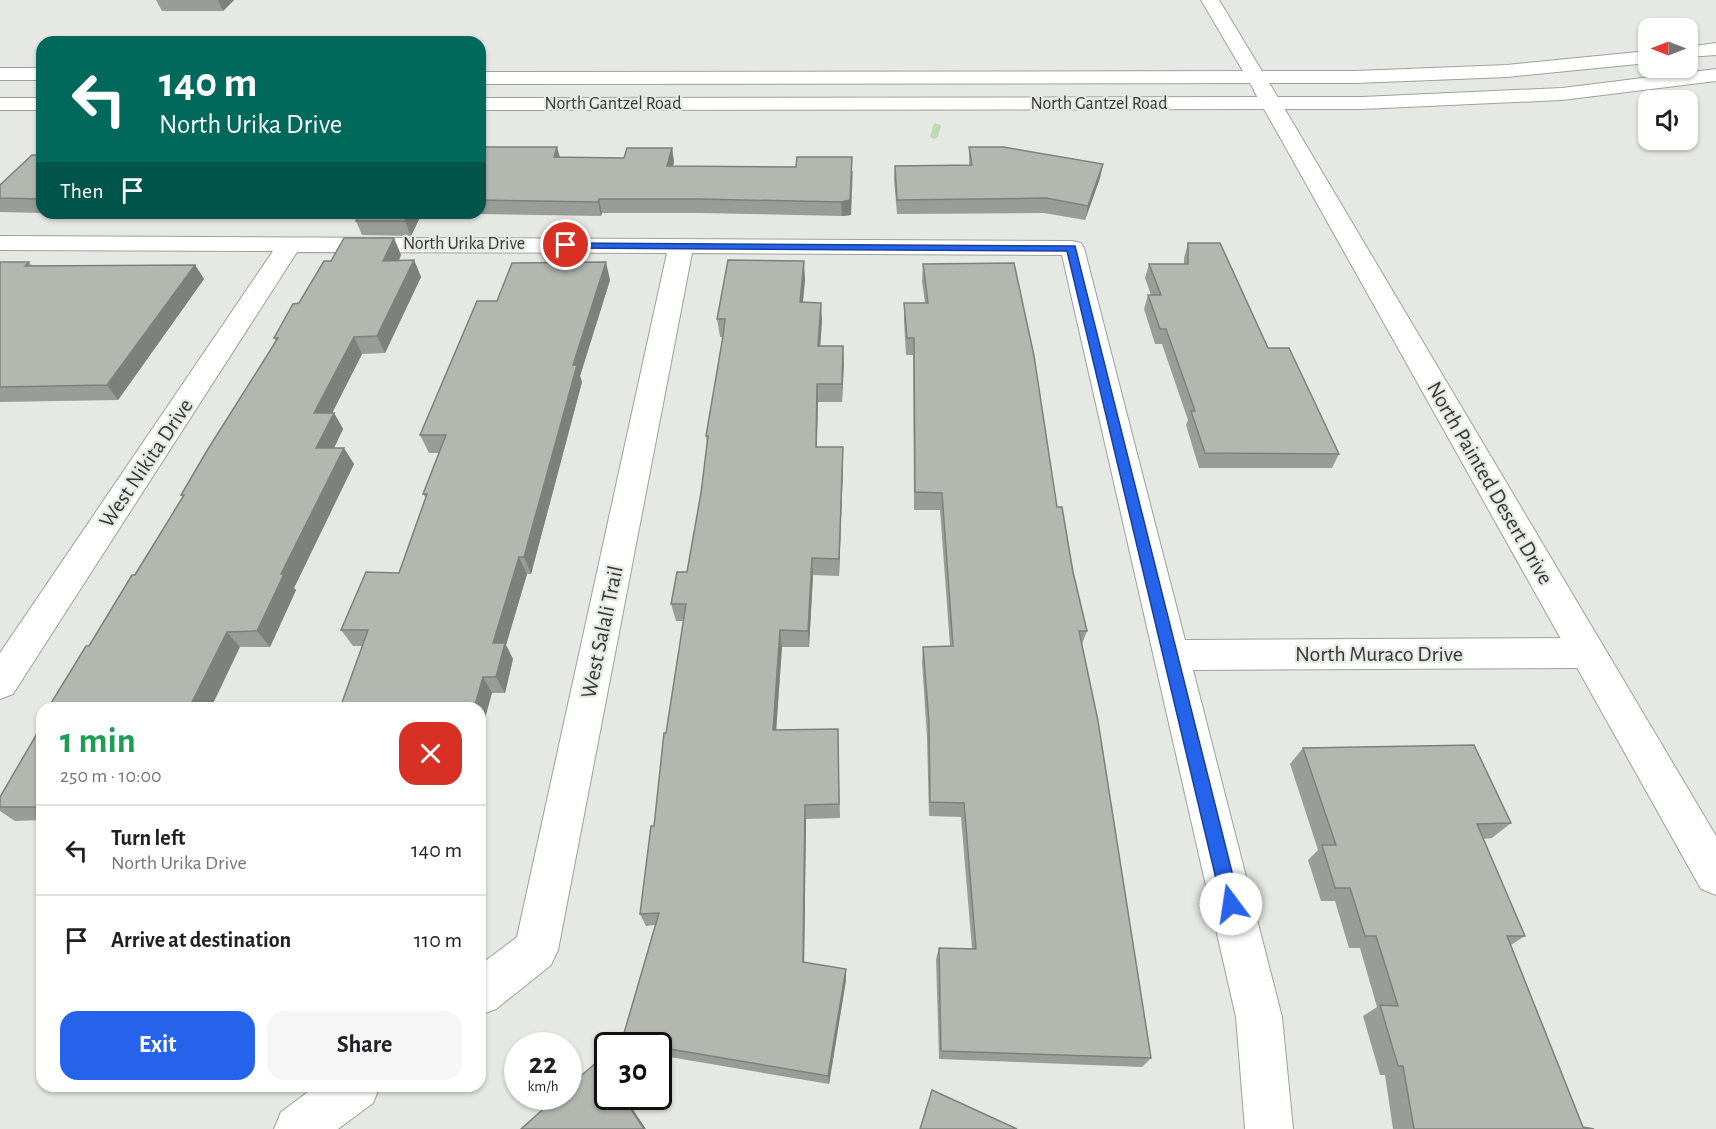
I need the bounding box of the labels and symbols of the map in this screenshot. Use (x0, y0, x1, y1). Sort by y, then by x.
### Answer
north arrow (1638, 18, 1698, 78)
street label: North Gantzel Road (545, 95, 681, 113)
street label: North Gantzel Road (1031, 95, 1167, 113)
pin (540, 219, 591, 270)
street label: North Urika Drive (403, 235, 525, 253)
street label: North Painted Desert Drive (1423, 378, 1557, 588)
street label: West Nikita Drive (95, 395, 197, 531)
street label: West Salali Trail (577, 564, 627, 700)
street label: North Muraco Drive (1295, 643, 1463, 665)
position arrow (1199, 872, 1263, 936)
speed limit sign: 30 (594, 1032, 672, 1110)

